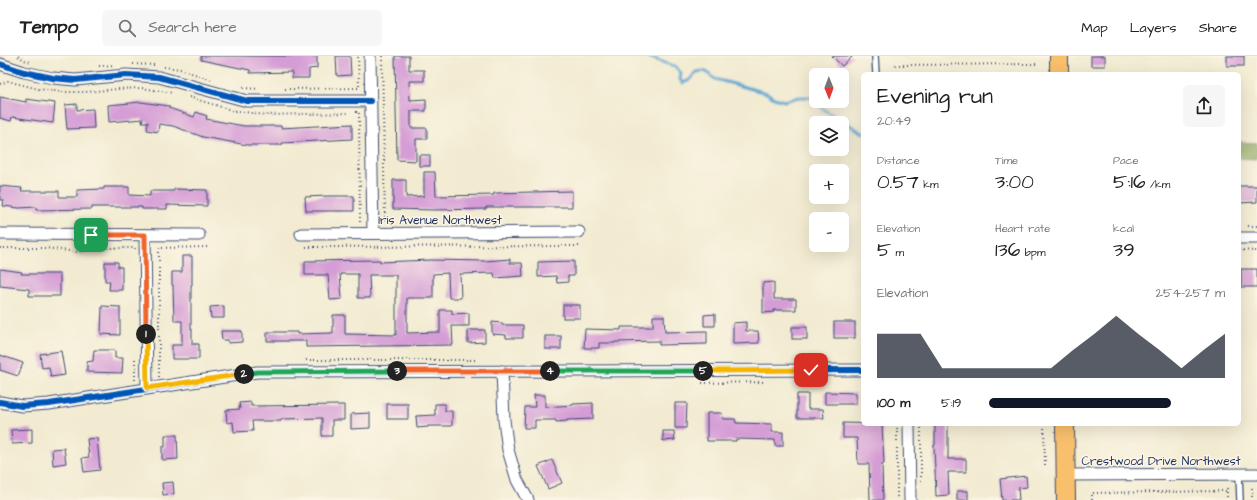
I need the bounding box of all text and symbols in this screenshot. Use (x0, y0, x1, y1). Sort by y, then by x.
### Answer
search box (102, 10, 382, 46)
text: Tempo (20, 14, 78, 41)
icon: search (116, 17, 138, 39)
text: Search here (148, 17, 237, 38)
text: Map (1081, 18, 1108, 38)
text: Layers (1130, 18, 1177, 38)
text: Share (1199, 18, 1237, 38)
north arrow (809, 68, 849, 108)
map controls (809, 68, 849, 252)
text: Evening run (877, 81, 993, 112)
button: share (1183, 85, 1225, 127)
text: 20:49 (877, 112, 911, 130)
button: layers (809, 116, 849, 156)
text: Distance (877, 153, 920, 168)
text: Time (995, 153, 1018, 168)
text: Pace (1113, 153, 1139, 168)
button: + (809, 164, 849, 204)
text: 0.57 (877, 168, 919, 196)
text: 3:00 (995, 168, 1034, 196)
text: 5:16 (1113, 168, 1146, 196)
text: km (919, 177, 939, 192)
text: /km (1146, 177, 1170, 192)
street label: Iris Avenue Northwest (378, 212, 502, 229)
button: − (809, 212, 849, 252)
pin (74, 218, 108, 252)
text: Elevation (877, 221, 920, 236)
text: Heart rate (995, 221, 1050, 236)
text: kcal (1113, 221, 1134, 236)
icon: arrive (80, 224, 102, 246)
text: 5 (877, 236, 891, 264)
text: 136 (995, 236, 1020, 264)
text: 39 (1113, 236, 1135, 264)
text: m (891, 245, 904, 260)
text: bpm (1020, 245, 1046, 260)
text: Elevation (877, 284, 928, 302)
text: 254–257 m (1156, 284, 1225, 302)
pin: 1 (136, 324, 156, 344)
text: 1 (145, 326, 147, 341)
pin (794, 353, 828, 387)
icon: check (800, 359, 822, 381)
pin: 3 (387, 361, 407, 381)
pin: 4 (540, 361, 560, 381)
pin: 5 (693, 361, 713, 381)
text: 3 (394, 363, 400, 378)
text: 4 (546, 363, 554, 378)
text: 5 (699, 363, 707, 378)
pin: 2 (234, 364, 254, 384)
text: 2 (241, 366, 247, 381)
text: 100 m (877, 394, 910, 412)
text: 5:19 (941, 394, 961, 412)
street label: Crestwood Drive Northwest (1081, 453, 1241, 470)

